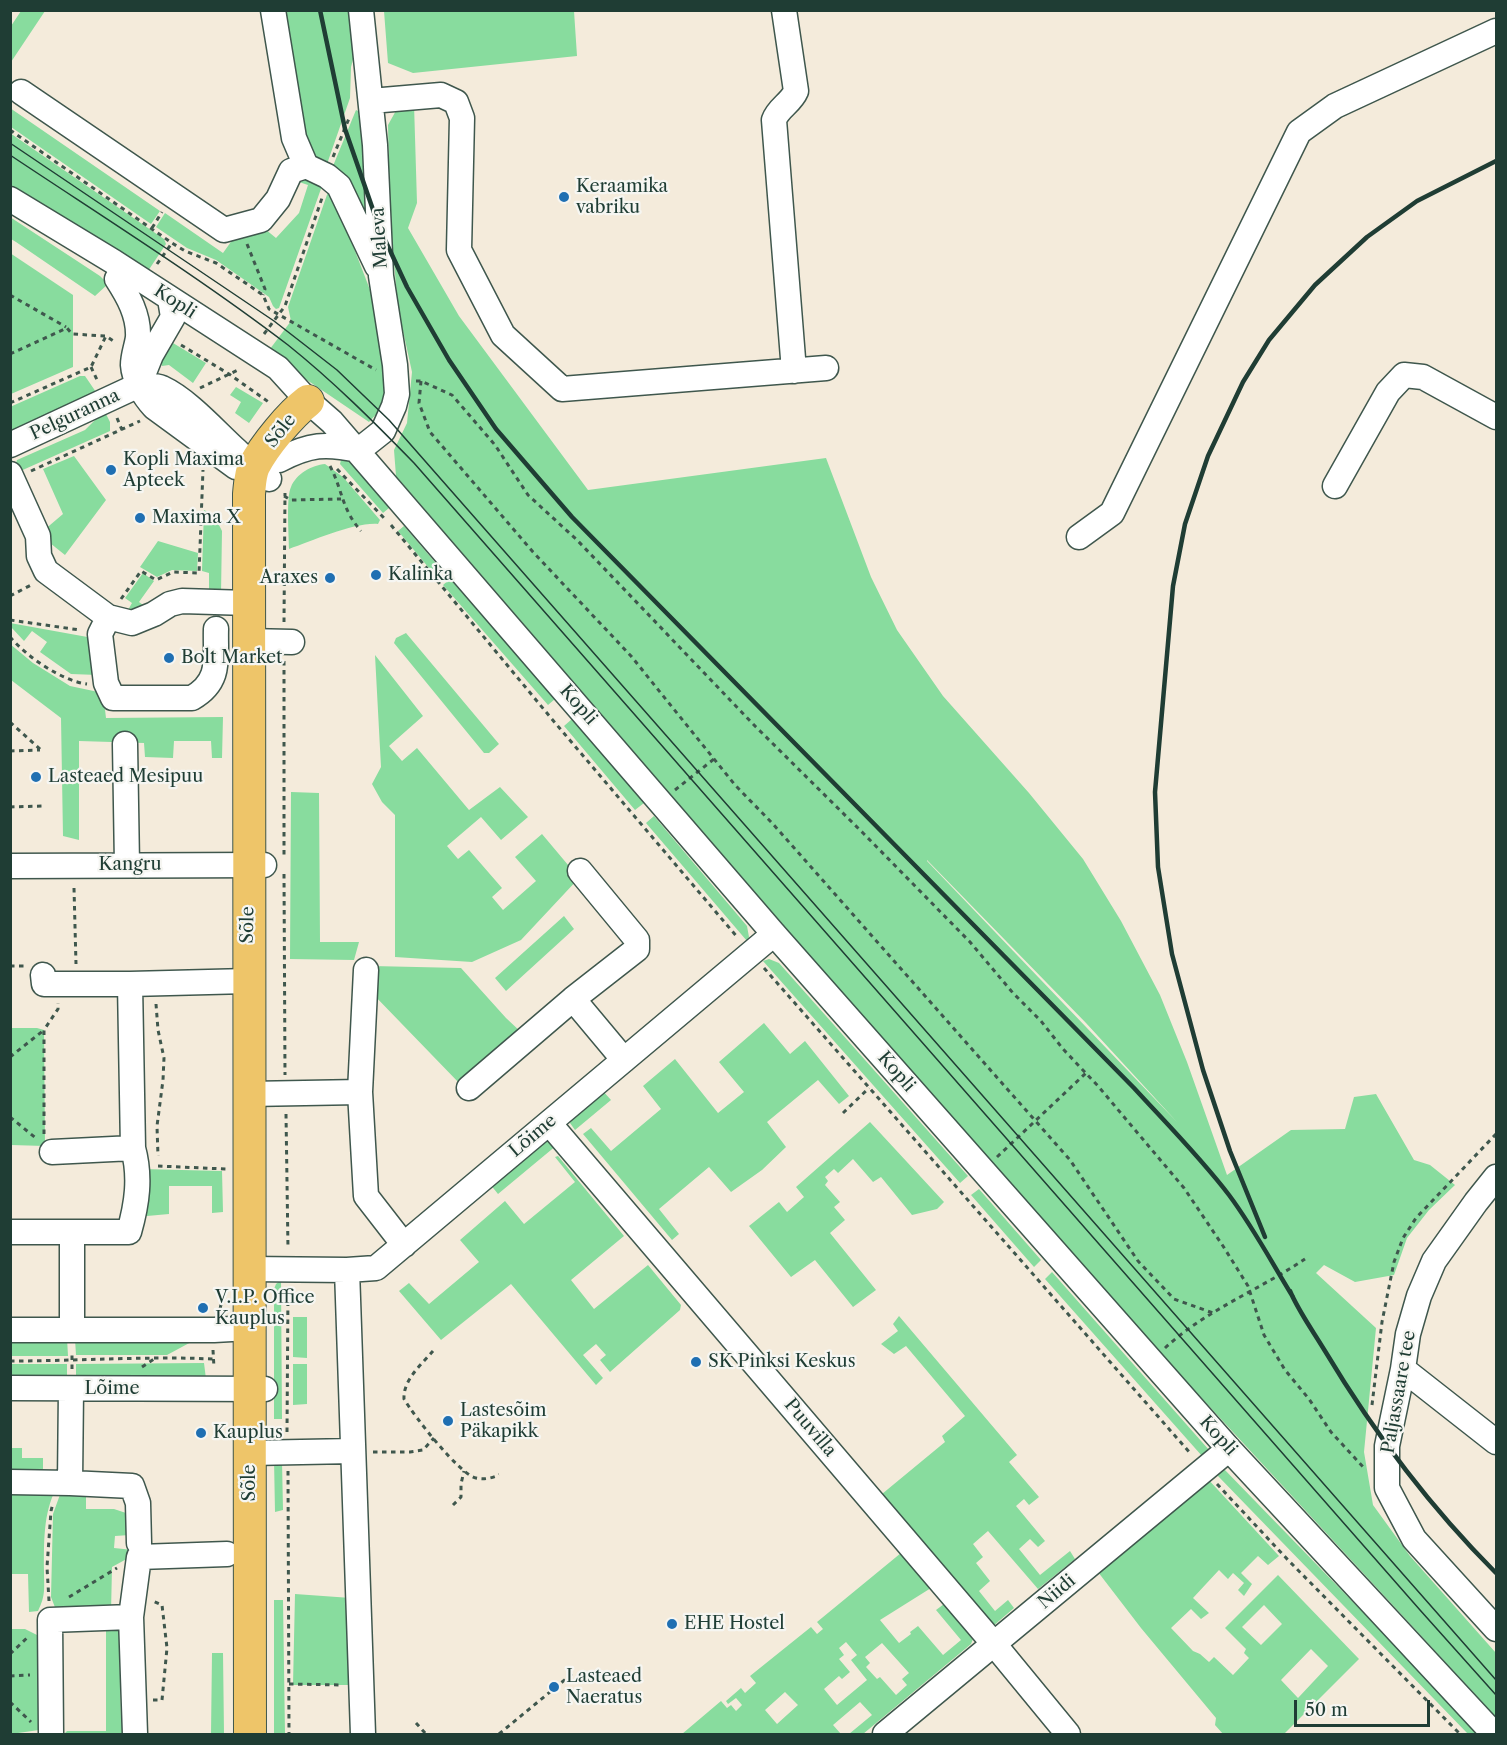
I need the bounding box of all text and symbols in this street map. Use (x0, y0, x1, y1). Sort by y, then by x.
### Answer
place label: Keraamika vabriku (576, 176, 668, 219)
marker: Keraamika vabriku (557, 190, 571, 204)
street label: Maleva (368, 207, 392, 269)
street label: Kopli (150, 280, 200, 324)
street label: Pelguranna (27, 385, 123, 445)
street label: Sõle (261, 410, 301, 452)
place label: Kopli Maxima Apteek (123, 449, 244, 492)
marker: Kopli Maxima Apteek (104, 463, 118, 477)
place label: Maxima X (152, 507, 241, 529)
marker: Maxima X (133, 511, 147, 525)
place label: Kalinka (388, 564, 453, 586)
place label: Araxes (260, 567, 318, 589)
marker: Kalinka (369, 568, 383, 582)
marker: Araxes (323, 571, 337, 585)
place label: Bolt Market (181, 647, 282, 669)
marker: Bolt Market (162, 651, 176, 665)
street label: Kopli (555, 680, 601, 730)
place label: Lasteaed Mesipuu (48, 766, 203, 788)
marker: Lasteaed Mesipuu (29, 770, 43, 784)
street label: Kangru (99, 854, 161, 876)
street label: Sõle (237, 906, 259, 944)
street label: Kopli (873, 1047, 919, 1097)
street label: Lõime (505, 1110, 561, 1162)
place label: V.I.P. Office Kauplus (215, 1287, 315, 1330)
marker: V.I.P. Office Kauplus (196, 1301, 210, 1315)
street label: Paljassaare tee (1378, 1329, 1420, 1455)
place label: SK Pinksi Keskus (708, 1351, 856, 1373)
marker: SK Pinksi Keskus (689, 1355, 703, 1369)
street label: Lõime (84, 1378, 140, 1400)
street label: Puuvilla (779, 1395, 841, 1461)
place label: Lastesõim Päkapikk (460, 1400, 547, 1442)
street label: Kopli (1194, 1412, 1242, 1460)
marker: Lastesõim Päkapikk (441, 1414, 455, 1428)
place label: Kauplus (213, 1422, 283, 1444)
marker: Kauplus (194, 1426, 208, 1440)
street label: Sõle (239, 1464, 261, 1502)
street label: Niidi (1034, 1570, 1080, 1614)
place label: EHE Hostel (684, 1613, 785, 1635)
marker: EHE Hostel (665, 1617, 679, 1631)
place label: Lasteaed Naeratus (566, 1666, 642, 1708)
marker: Lasteaed Naeratus (547, 1680, 561, 1694)
scale bar (1297, 1688, 1434, 1726)
text: 50 m (1305, 1699, 1348, 1721)

